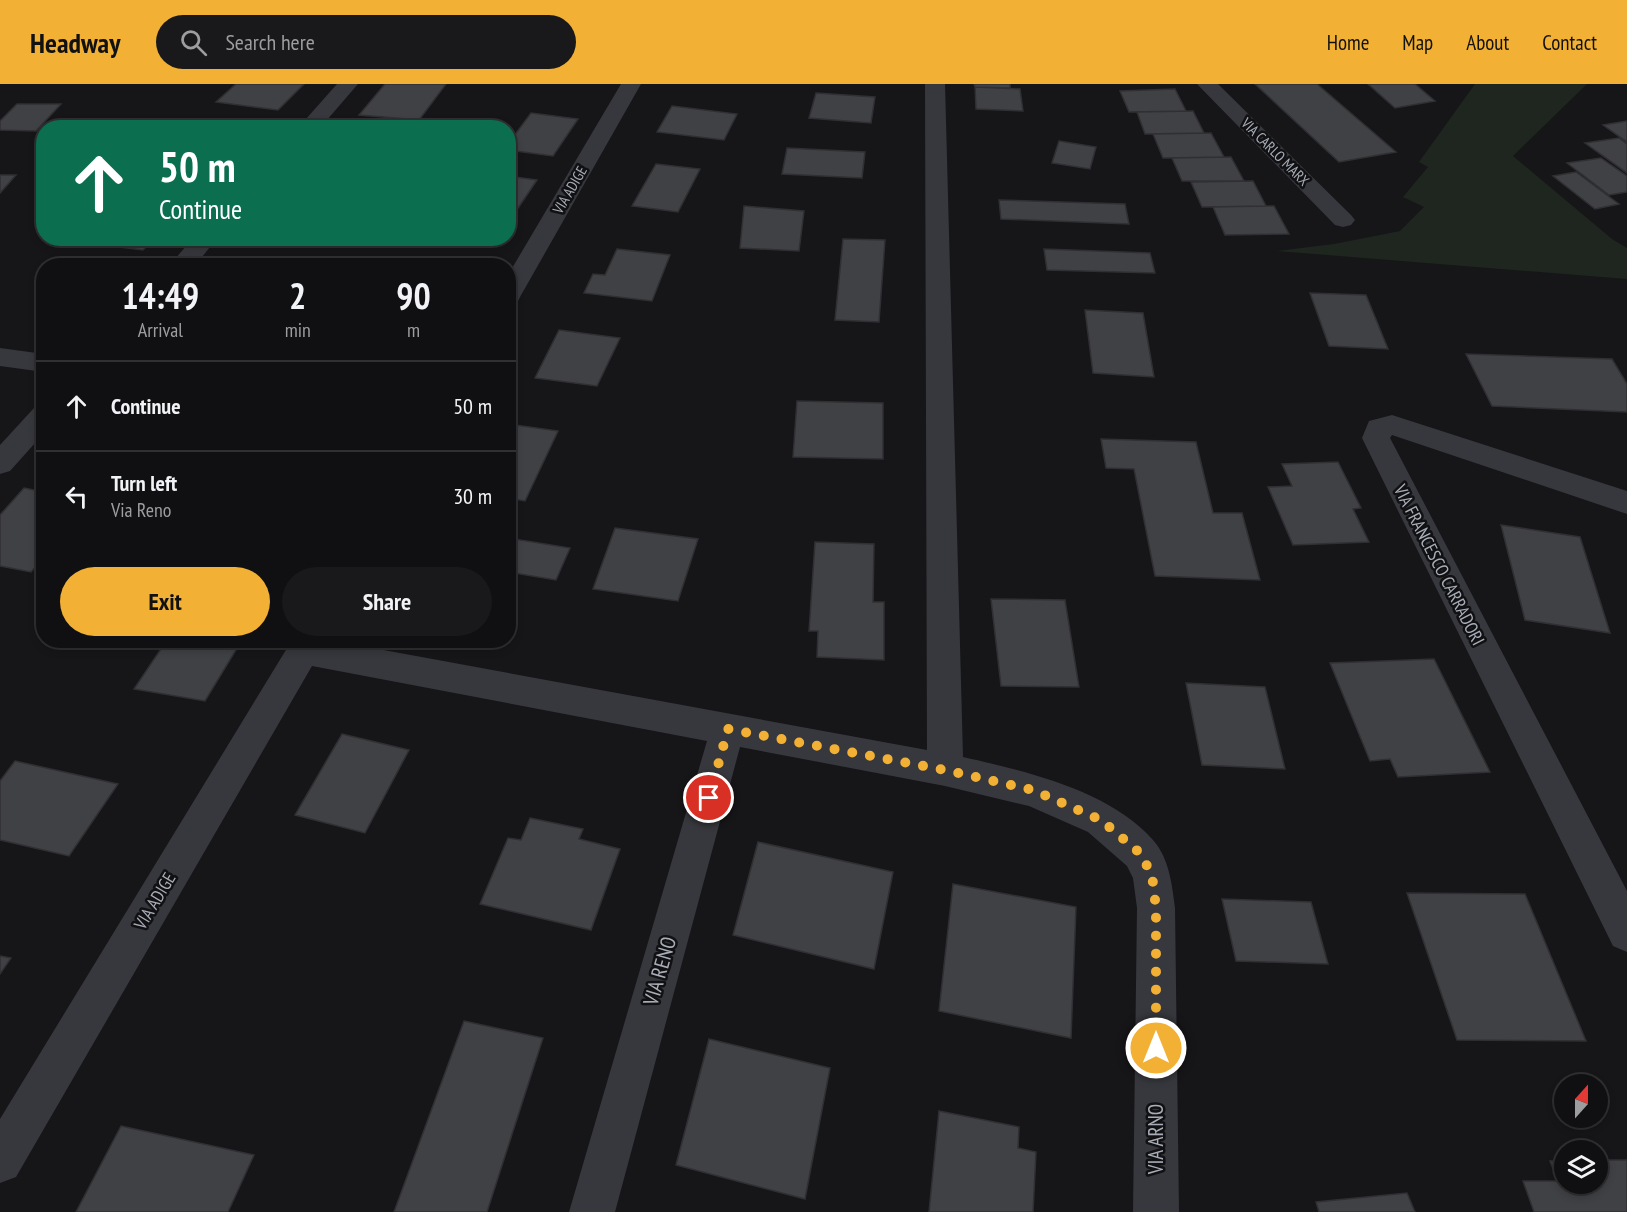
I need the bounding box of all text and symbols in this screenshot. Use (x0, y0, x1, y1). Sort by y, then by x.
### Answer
search box (156, 15, 576, 69)
text: Headway (30, 24, 120, 61)
icon: search (177, 26, 210, 59)
text: Search here (225, 28, 315, 56)
text: Home (1327, 29, 1369, 56)
text: Map (1402, 29, 1433, 56)
text: About (1466, 29, 1509, 56)
text: Contact (1542, 29, 1597, 56)
street label: VIA CARLO MARX (1237, 113, 1314, 190)
text: 50 m (159, 139, 236, 194)
icon: ahead (60, 144, 138, 222)
street label: VIA ADIGE (548, 162, 591, 218)
text: Continue (159, 192, 242, 226)
text: 14:49 (121, 272, 199, 319)
text: 2 (289, 272, 306, 319)
text: 90 (396, 272, 431, 319)
text: Arrival (138, 317, 183, 343)
text: min (285, 317, 311, 343)
text: m (407, 317, 420, 343)
icon: ahead (60, 390, 93, 423)
text: Continue (111, 392, 181, 420)
text: 50 m (453, 392, 492, 420)
text: Turn left (111, 469, 177, 497)
icon: left (60, 480, 93, 513)
street label: VIA FRANCESCO CARRADORI (1389, 480, 1490, 649)
text: 30 m (453, 482, 492, 510)
text: Via Reno (111, 497, 171, 523)
button: Exit (60, 567, 270, 636)
button: Share (282, 567, 492, 636)
pin (683, 772, 734, 823)
icon: arrive (692, 781, 725, 814)
street label: VIA ADIGE (128, 868, 181, 934)
street label: VIA RENO (637, 933, 682, 1009)
position arrow (1124, 1016, 1188, 1080)
north arrow (1554, 1074, 1608, 1128)
map controls (1554, 1074, 1608, 1194)
street label: VIA ARNO (1142, 1104, 1169, 1175)
button: layers (1554, 1140, 1608, 1194)

